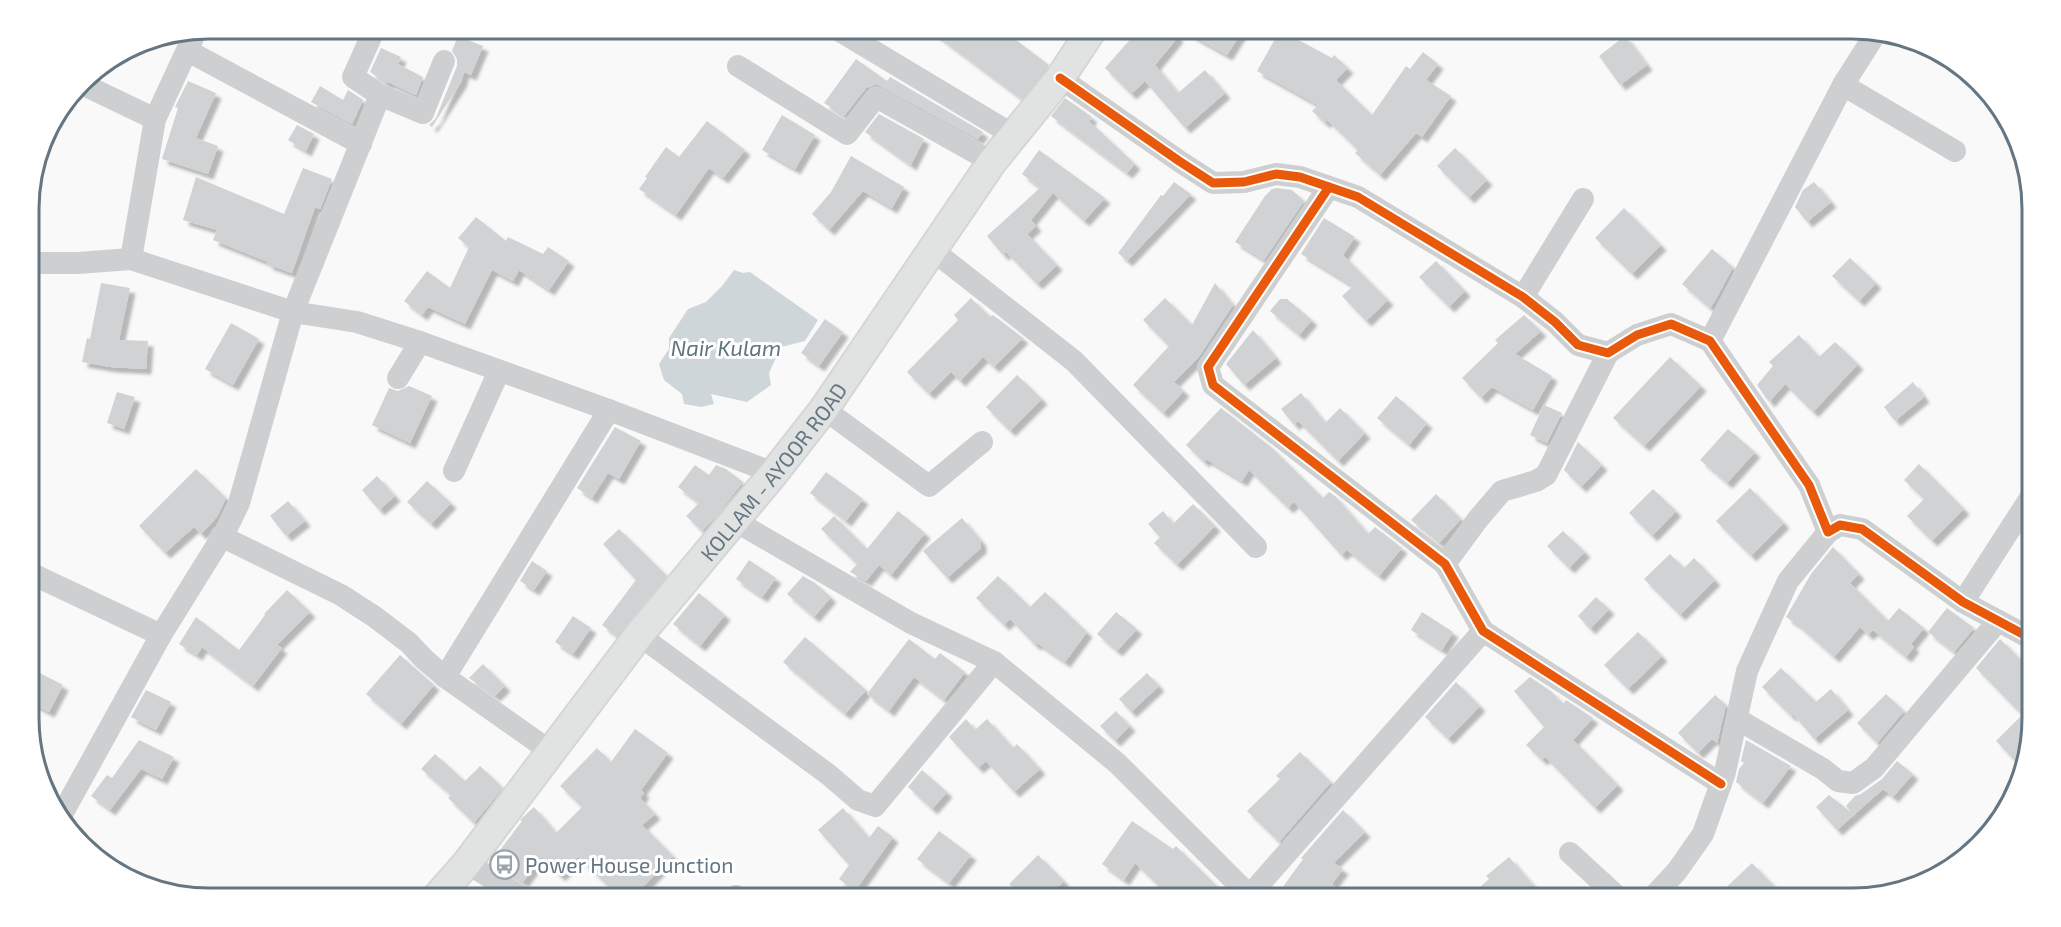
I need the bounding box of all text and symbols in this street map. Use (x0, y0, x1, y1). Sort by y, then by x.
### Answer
water label: Nair Kulam (671, 334, 781, 360)
street label: KOLLAM - AYOOR ROAD (694, 377, 851, 565)
bus stop icon: Power House Junction (488, 848, 520, 880)
place label: Power House Junction (525, 852, 733, 877)

